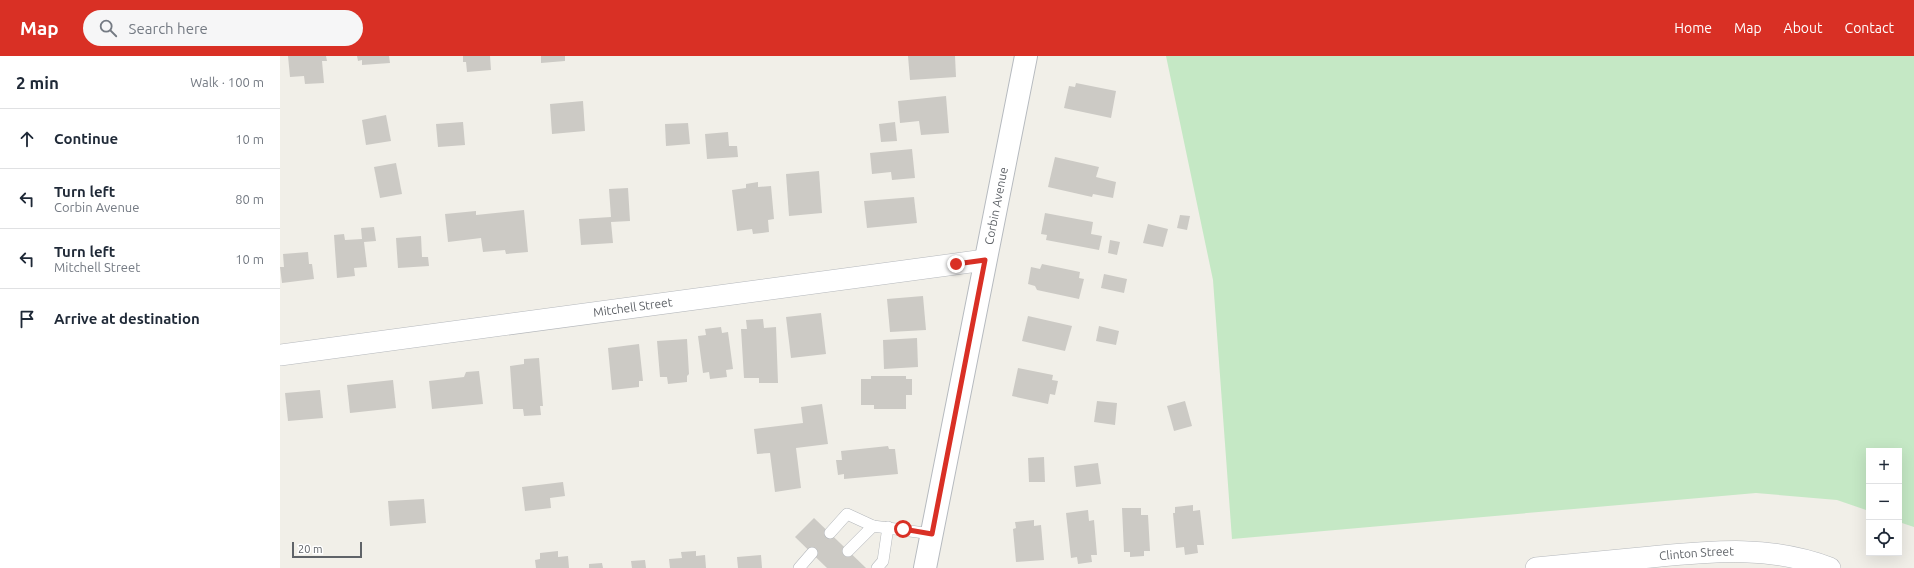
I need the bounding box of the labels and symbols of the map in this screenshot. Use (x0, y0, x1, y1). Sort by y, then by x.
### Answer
street label: Corbin Avenue (982, 166, 1010, 246)
route end (947, 255, 965, 273)
street label: Mitchell Street (592, 295, 673, 319)
route start (894, 520, 912, 538)
scale bar (292, 540, 362, 559)
street label: Clinton Street (1658, 545, 1734, 562)

